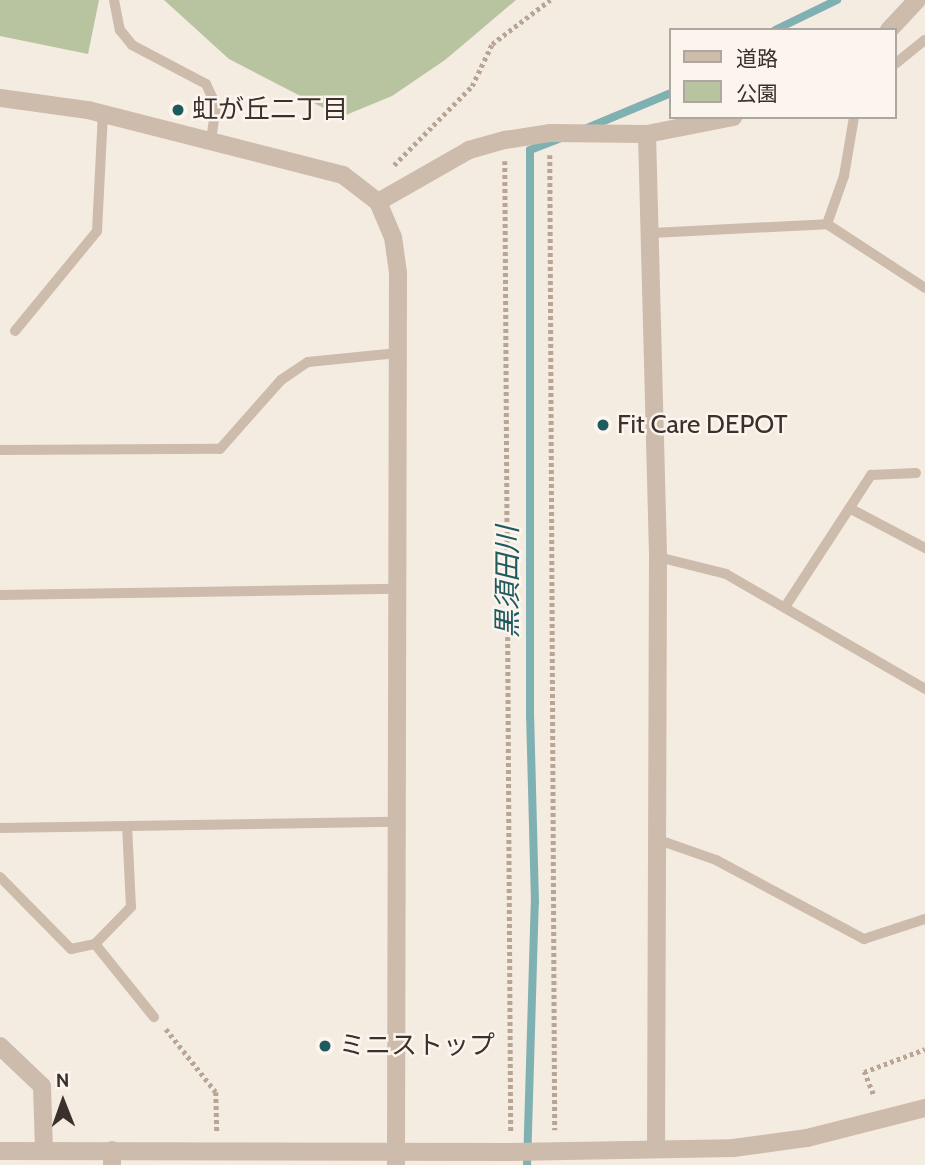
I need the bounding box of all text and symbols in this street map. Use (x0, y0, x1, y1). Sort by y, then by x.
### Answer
legend (670, 28, 897, 119)
text: 道路 (736, 46, 778, 71)
text: 公園 (736, 81, 778, 106)
place label: 虹が丘二丁目 (192, 94, 348, 126)
marker: 虹が丘二丁目 (170, 102, 186, 118)
place label: Fit Care DEPOT (617, 409, 788, 441)
marker: Fit Care DEPOT (595, 417, 611, 433)
water label: 黒須田川 (490, 526, 524, 638)
place label: ミニストップ (339, 1030, 495, 1062)
marker: ミニストップ (317, 1038, 333, 1054)
north arrow (28, 1067, 98, 1137)
text: N (56, 1069, 70, 1092)

